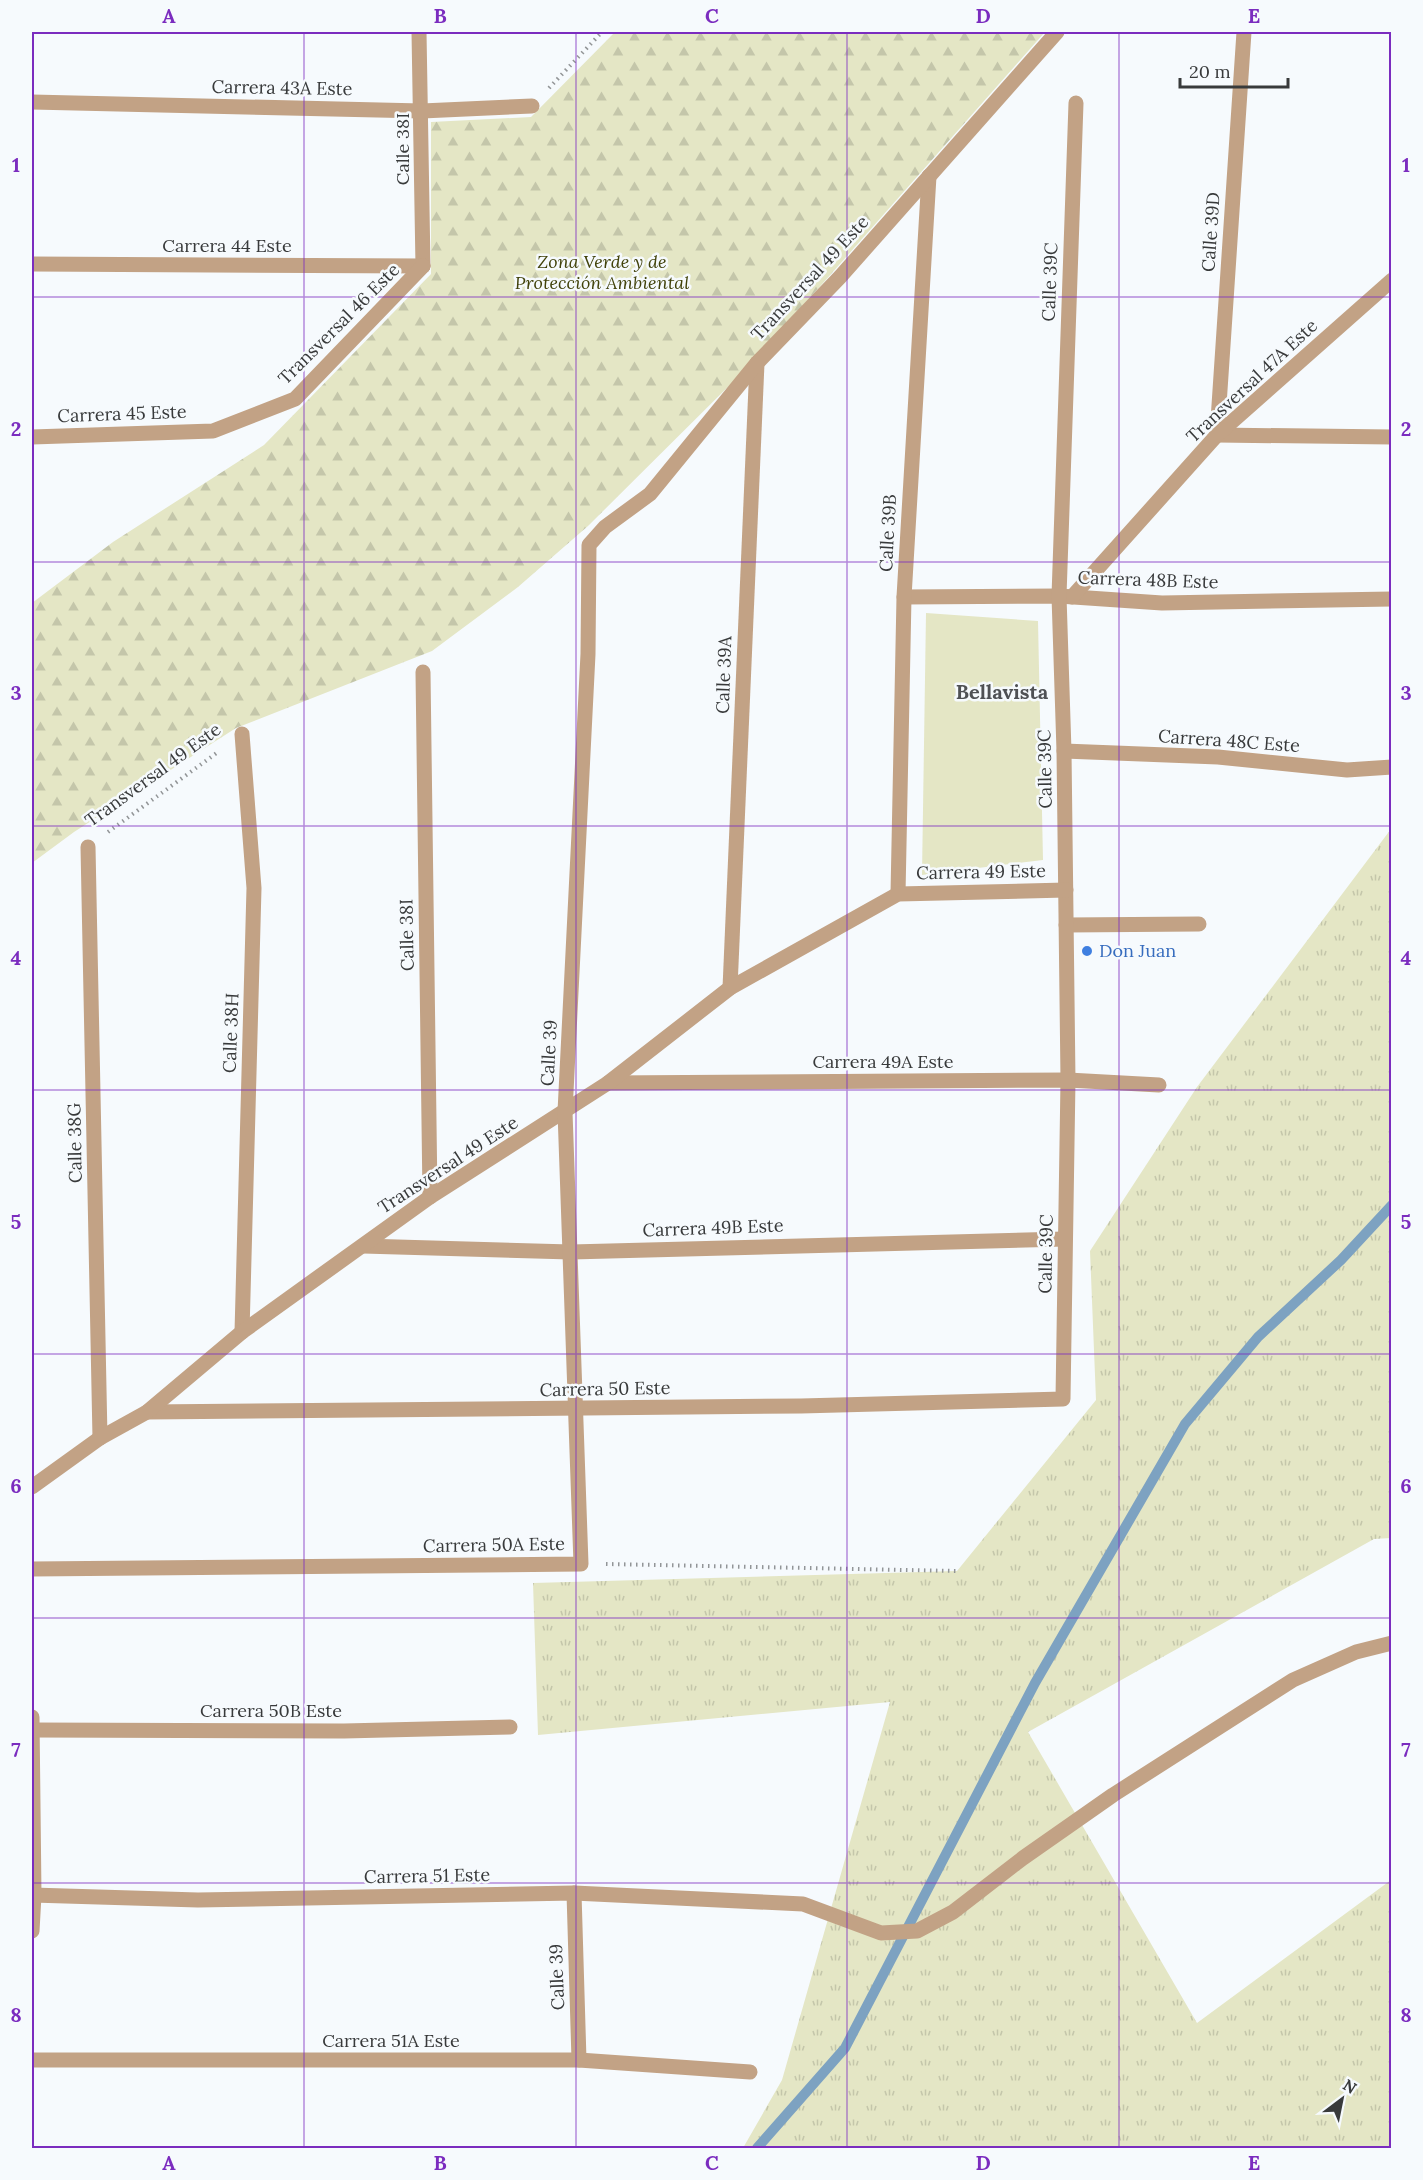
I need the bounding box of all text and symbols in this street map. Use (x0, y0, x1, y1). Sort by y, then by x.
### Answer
text: A (162, 3, 176, 28)
text: B (433, 3, 447, 28)
text: C (705, 3, 719, 28)
text: D (975, 3, 991, 28)
text: E (1248, 3, 1260, 28)
scale bar (1180, 51, 1288, 89)
text: 20 m (1189, 60, 1231, 83)
street label: Carrera 43A Este (211, 75, 353, 100)
street label: Calle 38I (391, 113, 414, 185)
text: 1 (12, 152, 20, 177)
text: 1 (1402, 152, 1410, 177)
street label: Calle 39D (1196, 191, 1225, 273)
street label: Transversal 49 Este (746, 210, 874, 345)
street label: Carrera 44 Este (162, 234, 292, 257)
street label: Calle 39C (1037, 242, 1062, 322)
park label: Zona Verde y de Protección Ambiental (515, 250, 689, 294)
street label: Transversal 46 Este (273, 258, 404, 389)
street label: Transversal 47A Este (1181, 314, 1322, 447)
street label: Carrera 45 Este (57, 400, 187, 427)
text: 2 (11, 416, 21, 441)
text: 2 (1401, 416, 1411, 441)
street label: Calle 39B (874, 494, 901, 572)
street label: Carrera 48B Este (1077, 566, 1219, 593)
street label: Calle 39A (711, 635, 736, 714)
district label: Bellavista (956, 679, 1049, 704)
text: 3 (10, 680, 22, 705)
text: 3 (1400, 680, 1412, 705)
street label: Transversal 49 Este (80, 717, 225, 832)
street label: Carrera 48C Este (1157, 724, 1301, 757)
street label: Calle 39C (1032, 729, 1057, 809)
street label: Carrera 49 Este (916, 859, 1046, 884)
street label: Calle 38I (394, 899, 419, 971)
place label: Don Juan (1099, 939, 1176, 962)
marker: Don Juan (1080, 944, 1094, 958)
text: 4 (11, 945, 22, 970)
text: 4 (1401, 945, 1412, 970)
street label: Calle 38H (218, 992, 243, 1074)
street label: Calle 39 (535, 1019, 562, 1087)
street label: Carrera 49A Este (812, 1050, 954, 1073)
street label: Calle 38G (62, 1103, 87, 1183)
street label: Transversal 49 Este (373, 1111, 522, 1218)
text: 5 (11, 1209, 22, 1234)
text: 5 (1401, 1209, 1412, 1234)
street label: Carrera 49B Este (642, 1214, 784, 1241)
street label: Calle 39C (1033, 1214, 1058, 1294)
street label: Carrera 50 Este (539, 1376, 671, 1401)
text: 6 (10, 1473, 22, 1498)
text: 6 (1400, 1473, 1412, 1498)
street label: Carrera 50A Este (423, 1532, 565, 1557)
street label: Carrera 50B Este (200, 1699, 342, 1722)
text: 7 (11, 1737, 21, 1762)
text: 7 (1401, 1737, 1411, 1762)
street label: Carrera 51 Este (364, 1863, 490, 1888)
street label: Calle 39 (544, 1943, 569, 2011)
text: 8 (10, 2002, 22, 2027)
text: 8 (1400, 2002, 1412, 2027)
street label: Carrera 51A Este (322, 2029, 460, 2052)
north arrow (1312, 2069, 1372, 2129)
text: N (1339, 2075, 1360, 2098)
text: A (162, 2150, 176, 2175)
text: B (433, 2150, 447, 2175)
text: C (705, 2150, 719, 2175)
text: D (975, 2150, 991, 2175)
text: E (1248, 2150, 1260, 2175)

